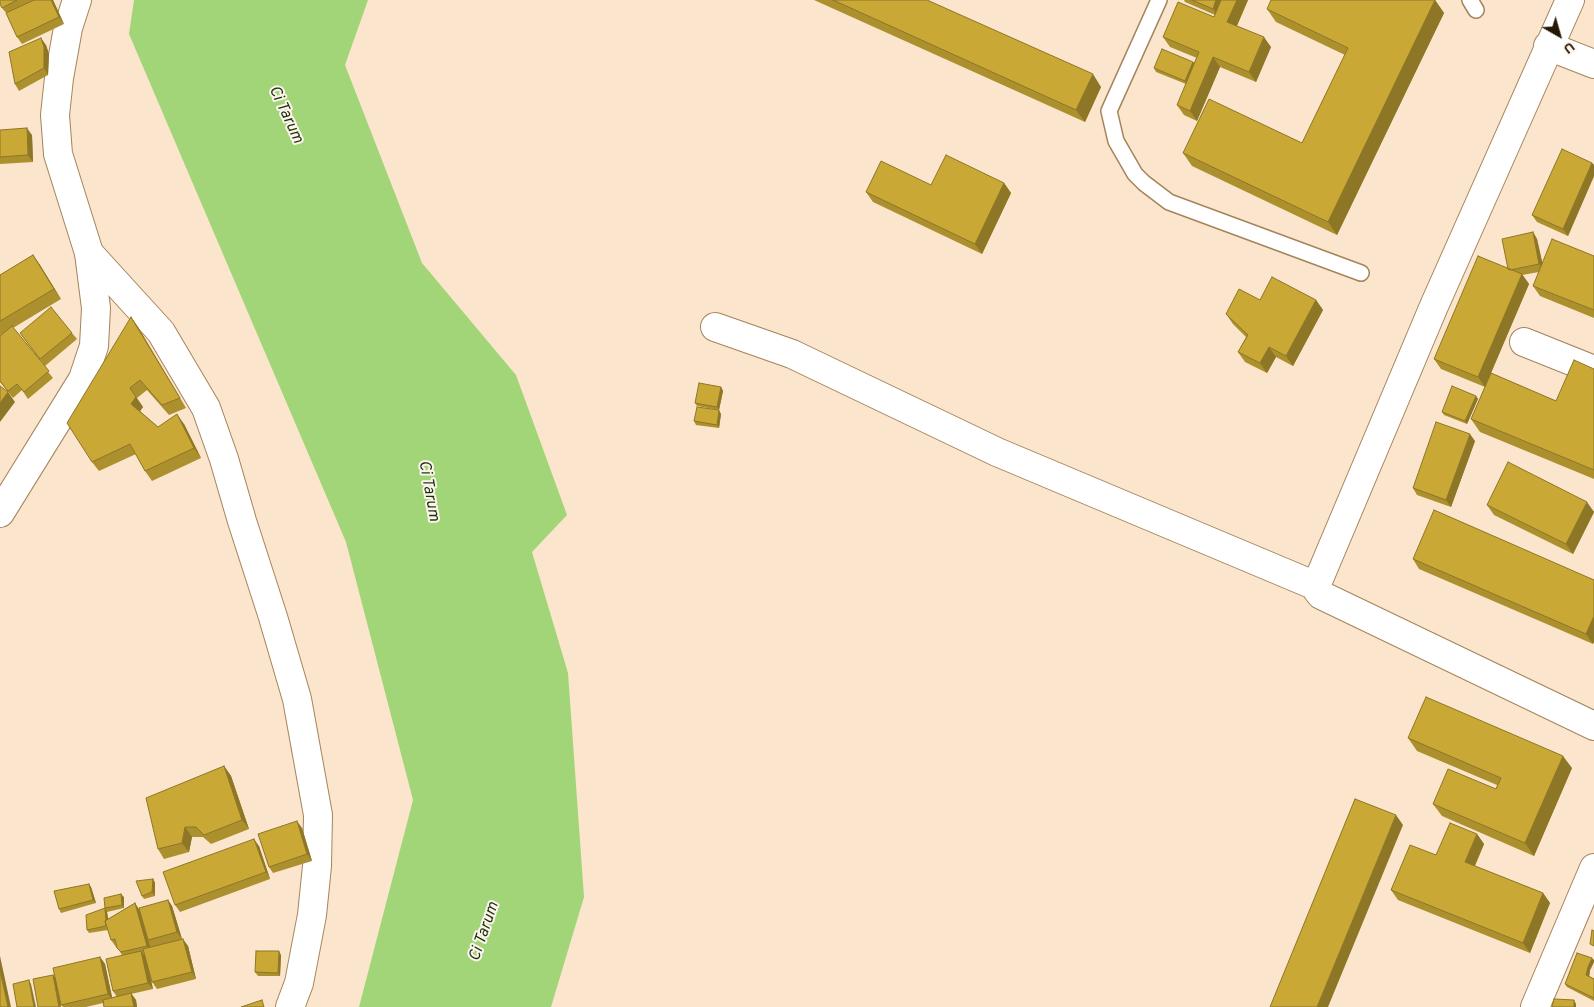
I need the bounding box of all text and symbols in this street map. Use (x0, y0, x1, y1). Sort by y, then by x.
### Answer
north arrow (1534, 10, 1584, 60)
text: U (1559, 37, 1578, 57)
water label: Ci Tarum (263, 83, 307, 147)
water label: Ci Tarum (413, 459, 443, 523)
water label: Ci Tarum (466, 900, 504, 964)

